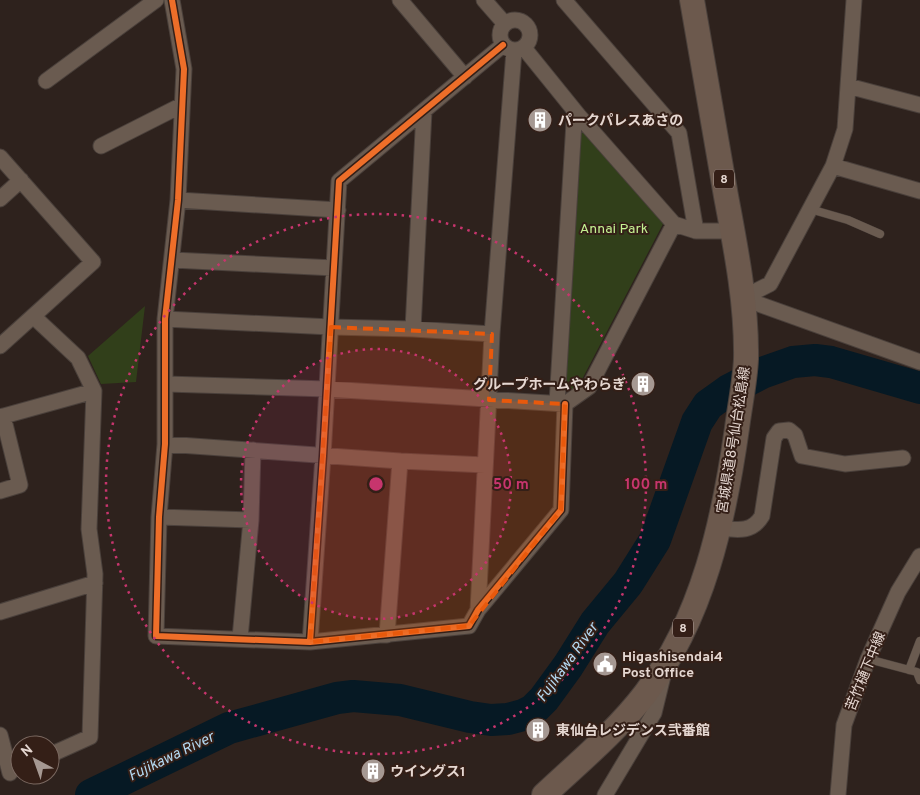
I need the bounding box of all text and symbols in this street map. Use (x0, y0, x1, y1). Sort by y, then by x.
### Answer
building icon: パークパレスあさの (527, 107, 553, 133)
place label: パークパレスあさの (558, 113, 683, 130)
road number: 8 (714, 170, 734, 188)
park label: Annai Park (580, 221, 648, 238)
street label: 宮城県道8号仙台松島線 (713, 365, 754, 515)
building icon: グループホームやわらぎ (630, 371, 656, 397)
place label: グループホームやわらぎ (473, 376, 626, 394)
centre of rings (367, 475, 385, 493)
text: 50 m (493, 476, 529, 495)
text: 100 m (625, 476, 667, 495)
road number: 8 (673, 618, 693, 638)
water label: Fujikawa River (533, 619, 604, 706)
street label: 苦竹樋下中線 (843, 629, 890, 714)
place label: Higashisendai4 Post Office (622, 649, 723, 682)
public building icon: Higashisendai4 Post Office (592, 651, 618, 677)
building icon: 東仙台レジデンス弐番館 (525, 717, 551, 743)
place label: 東仙台レジデンス弐番館 (556, 722, 710, 740)
water label: Fujikawa River (126, 728, 219, 786)
north arrow (10, 735, 60, 785)
text: N (18, 742, 37, 761)
building icon: ウイングス1 (360, 758, 386, 784)
place label: ウイングス1 (390, 763, 466, 781)

